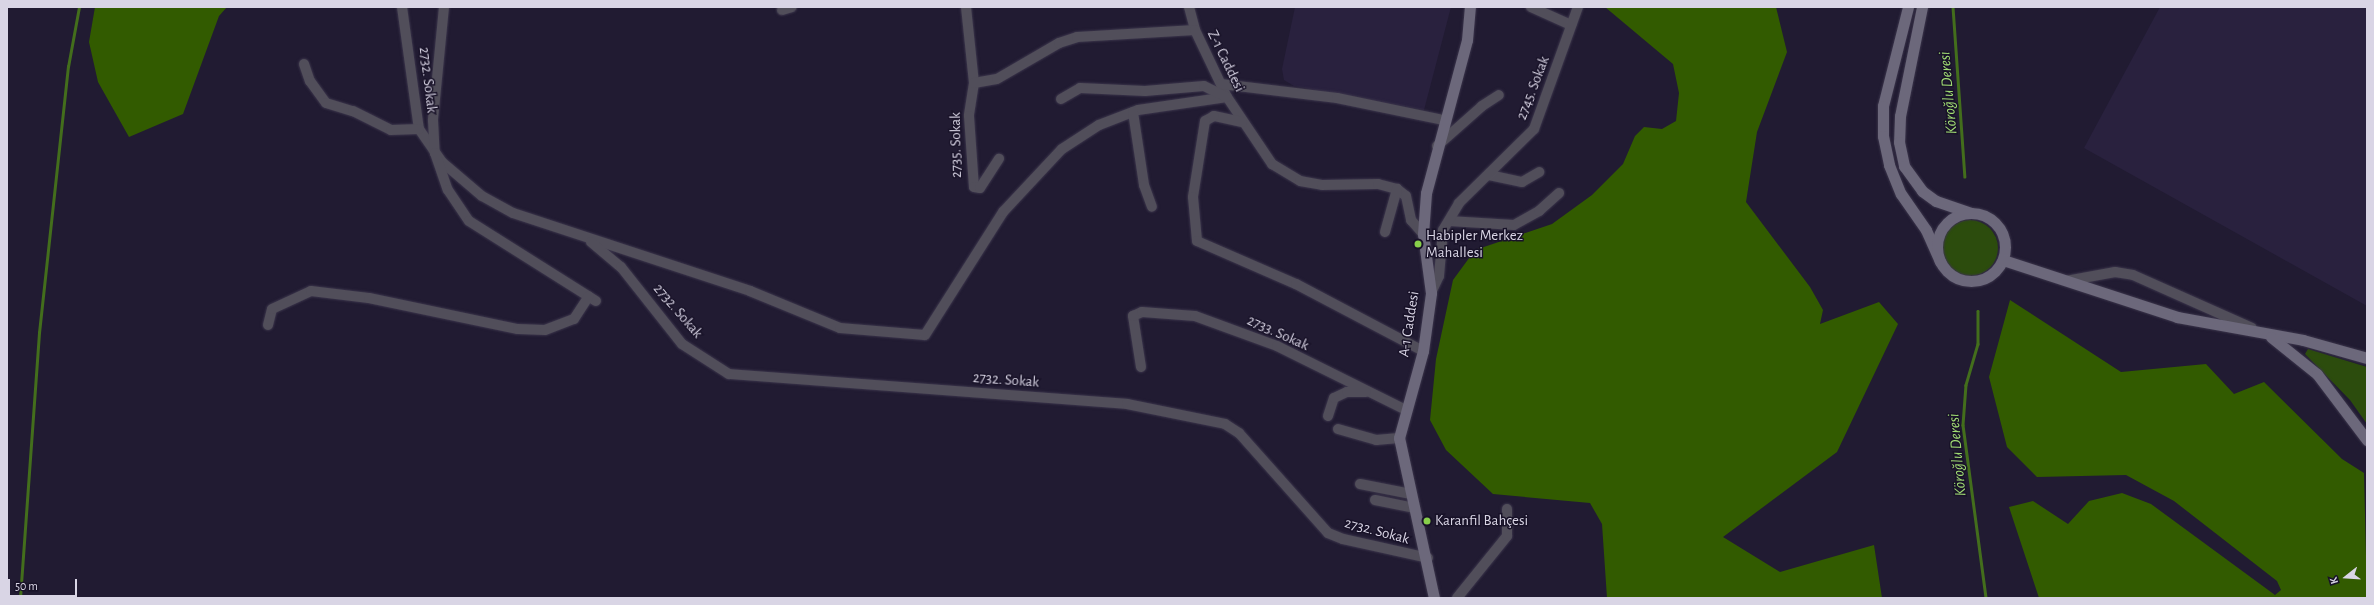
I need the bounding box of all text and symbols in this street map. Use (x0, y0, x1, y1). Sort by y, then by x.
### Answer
street label: Z-1 Caddesi (1203, 27, 1249, 95)
street label: 2732. Sokak (415, 46, 441, 114)
water label: Köroğlu Deresi (1935, 51, 1961, 135)
street label: 2745. Sokak (1513, 54, 1553, 122)
street label: 2735. Sokak (946, 112, 966, 178)
place label: Habipler Merkez Mahallesi (1426, 226, 1523, 261)
marker: Habipler Merkez Mahallesi (1413, 239, 1423, 249)
street label: 2732. Sokak (649, 280, 707, 342)
street label: A-1 Caddesi (1395, 290, 1423, 358)
street label: 2733. Sokak (1244, 311, 1312, 355)
street label: 2732. Sokak (972, 369, 1040, 391)
water label: Köroğlu Deresi (1944, 413, 1970, 497)
place label: Karanfil Bahçesi (1435, 512, 1528, 530)
street label: 2732. Sokak (1343, 514, 1411, 548)
marker: Karanfil Bahçesi (1422, 516, 1432, 526)
north arrow (2326, 557, 2366, 597)
scale bar (10, 571, 79, 597)
text: K (2328, 576, 2340, 585)
text: 50 m (15, 580, 38, 592)

